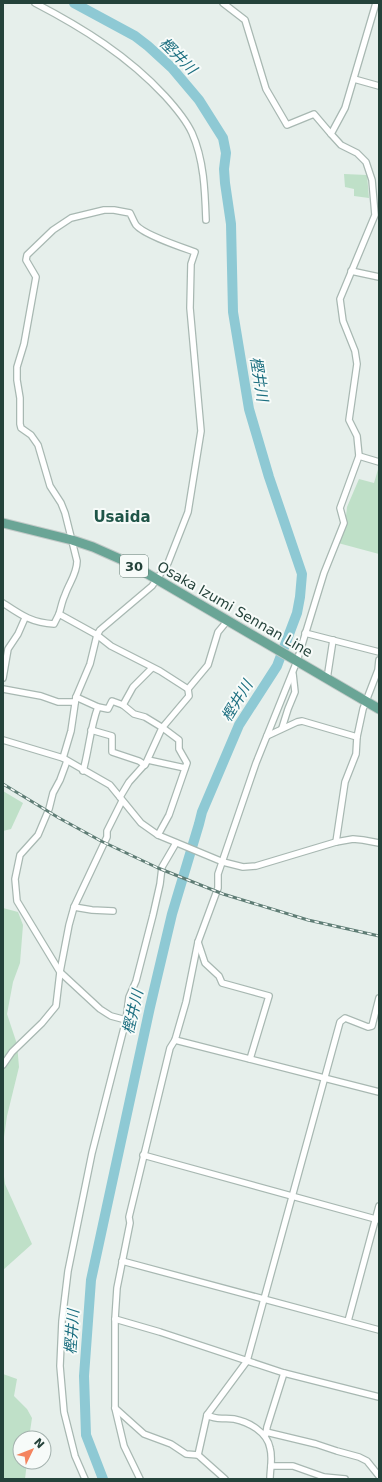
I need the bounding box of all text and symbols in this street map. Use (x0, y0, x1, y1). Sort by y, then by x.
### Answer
water label: 樫井川 (156, 34, 202, 80)
water label: 樫井川 (247, 355, 272, 405)
district label: Usaida (93, 508, 151, 526)
road number: 30 (120, 555, 148, 577)
street label: Osaka Izumi Sennan Line (155, 558, 315, 660)
water label: 樫井川 (218, 675, 257, 725)
water label: 樫井川 (119, 986, 147, 1036)
water label: 樫井川 (61, 1307, 83, 1355)
north arrow (12, 1430, 52, 1470)
text: N (31, 1436, 47, 1451)

